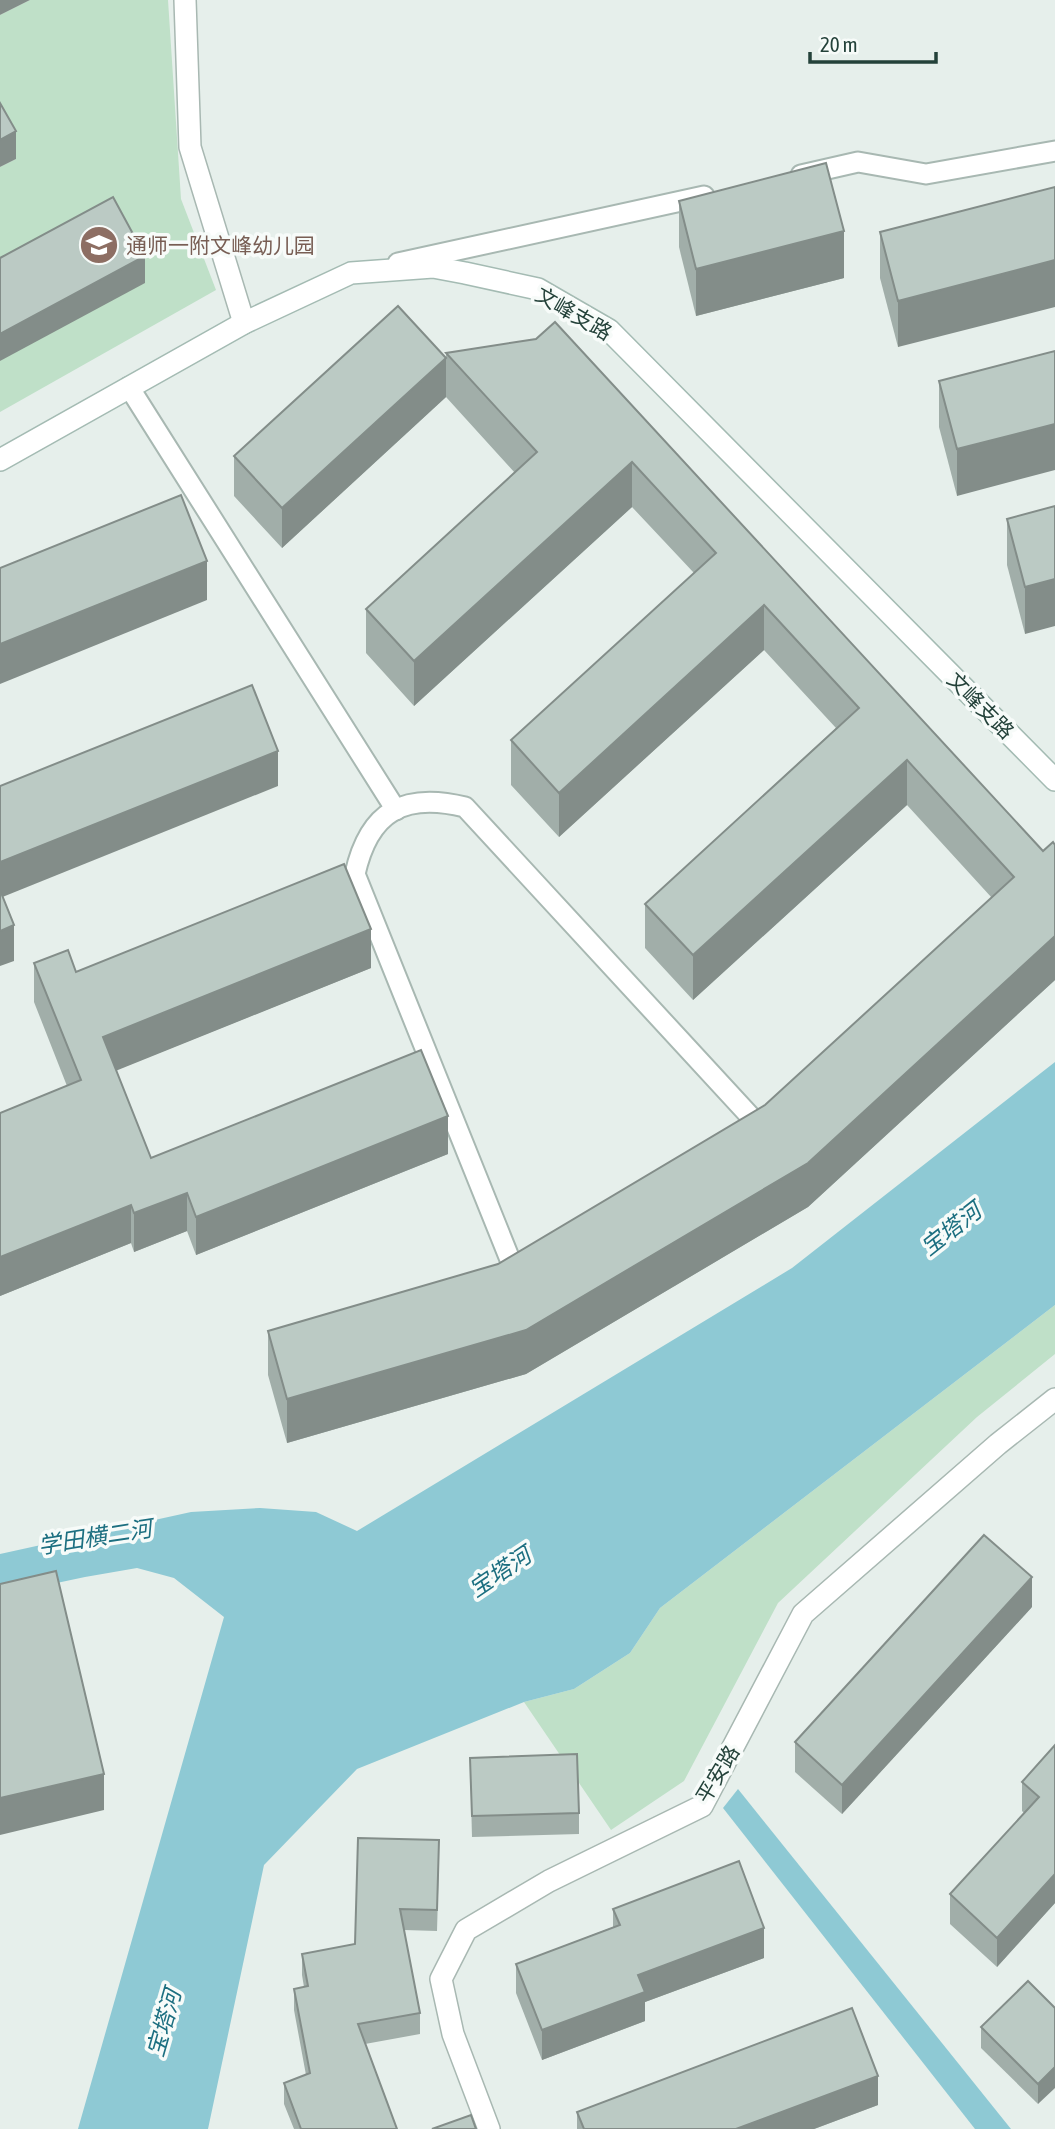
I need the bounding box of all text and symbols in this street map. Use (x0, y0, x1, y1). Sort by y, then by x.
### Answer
scale bar (810, 21, 936, 65)
text: 20 m (820, 32, 858, 56)
school or university icon: 通师一附文峰幼儿园 (78, 224, 120, 266)
place label: 通师一附文峰幼儿园 (126, 233, 315, 257)
street label: 文峰支路 (532, 282, 616, 344)
street label: 文峰支路 (943, 667, 1019, 743)
water label: 宝塔河 (916, 1195, 989, 1260)
water label: 学田横二河 (36, 1515, 158, 1559)
water label: 宝塔河 (464, 1540, 539, 1602)
street label: 平安路 (690, 1741, 744, 1807)
water label: 宝塔河 (142, 1982, 187, 2060)

